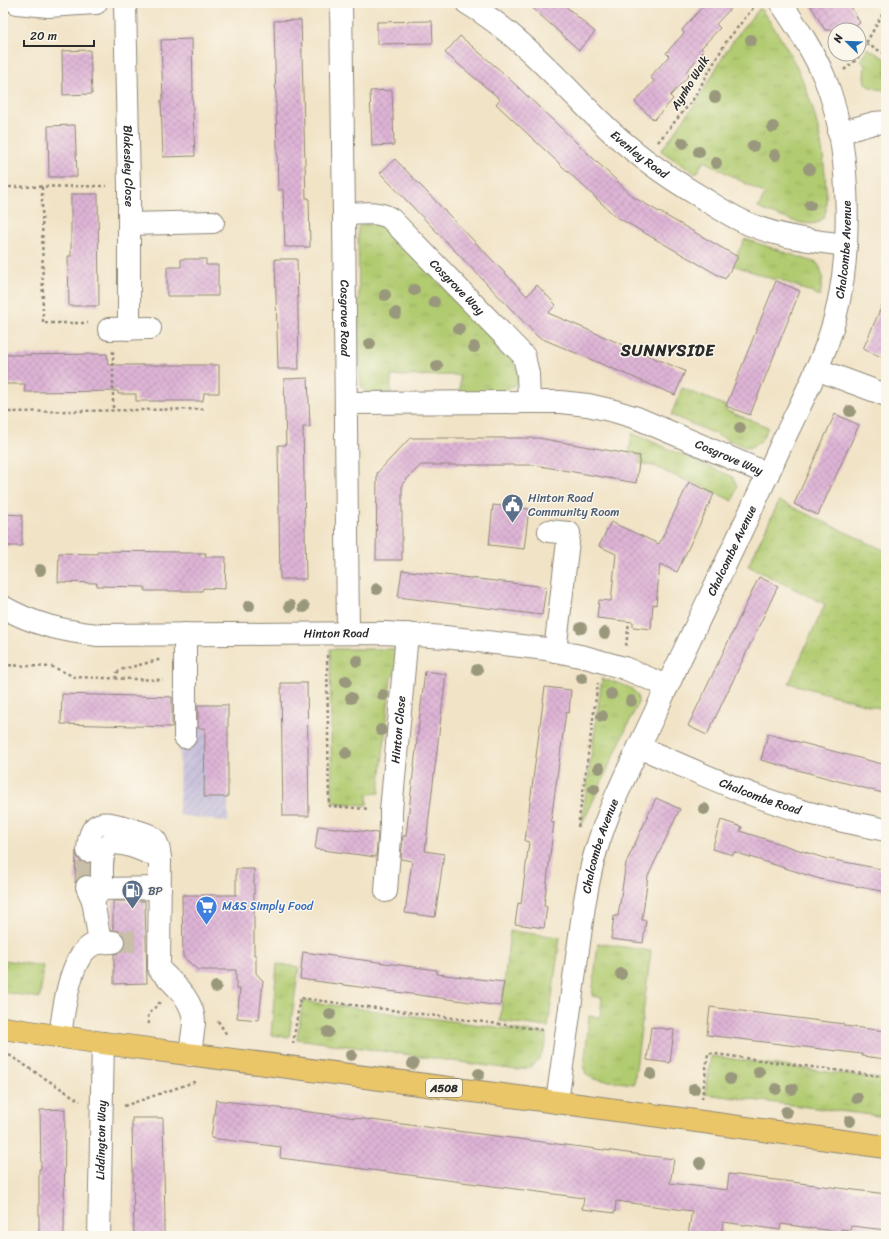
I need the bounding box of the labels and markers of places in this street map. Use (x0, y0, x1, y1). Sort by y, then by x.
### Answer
place label: Hinton Road Community Room (528, 487, 620, 523)
public building icon: Hinton Road Community Room (499, 492, 525, 525)
fuel station icon: BP (120, 878, 146, 911)
place label: BP (148, 880, 163, 902)
supermarket icon: M&S Simply Food (194, 893, 220, 926)
place label: M&S Simply Food (222, 895, 314, 917)

